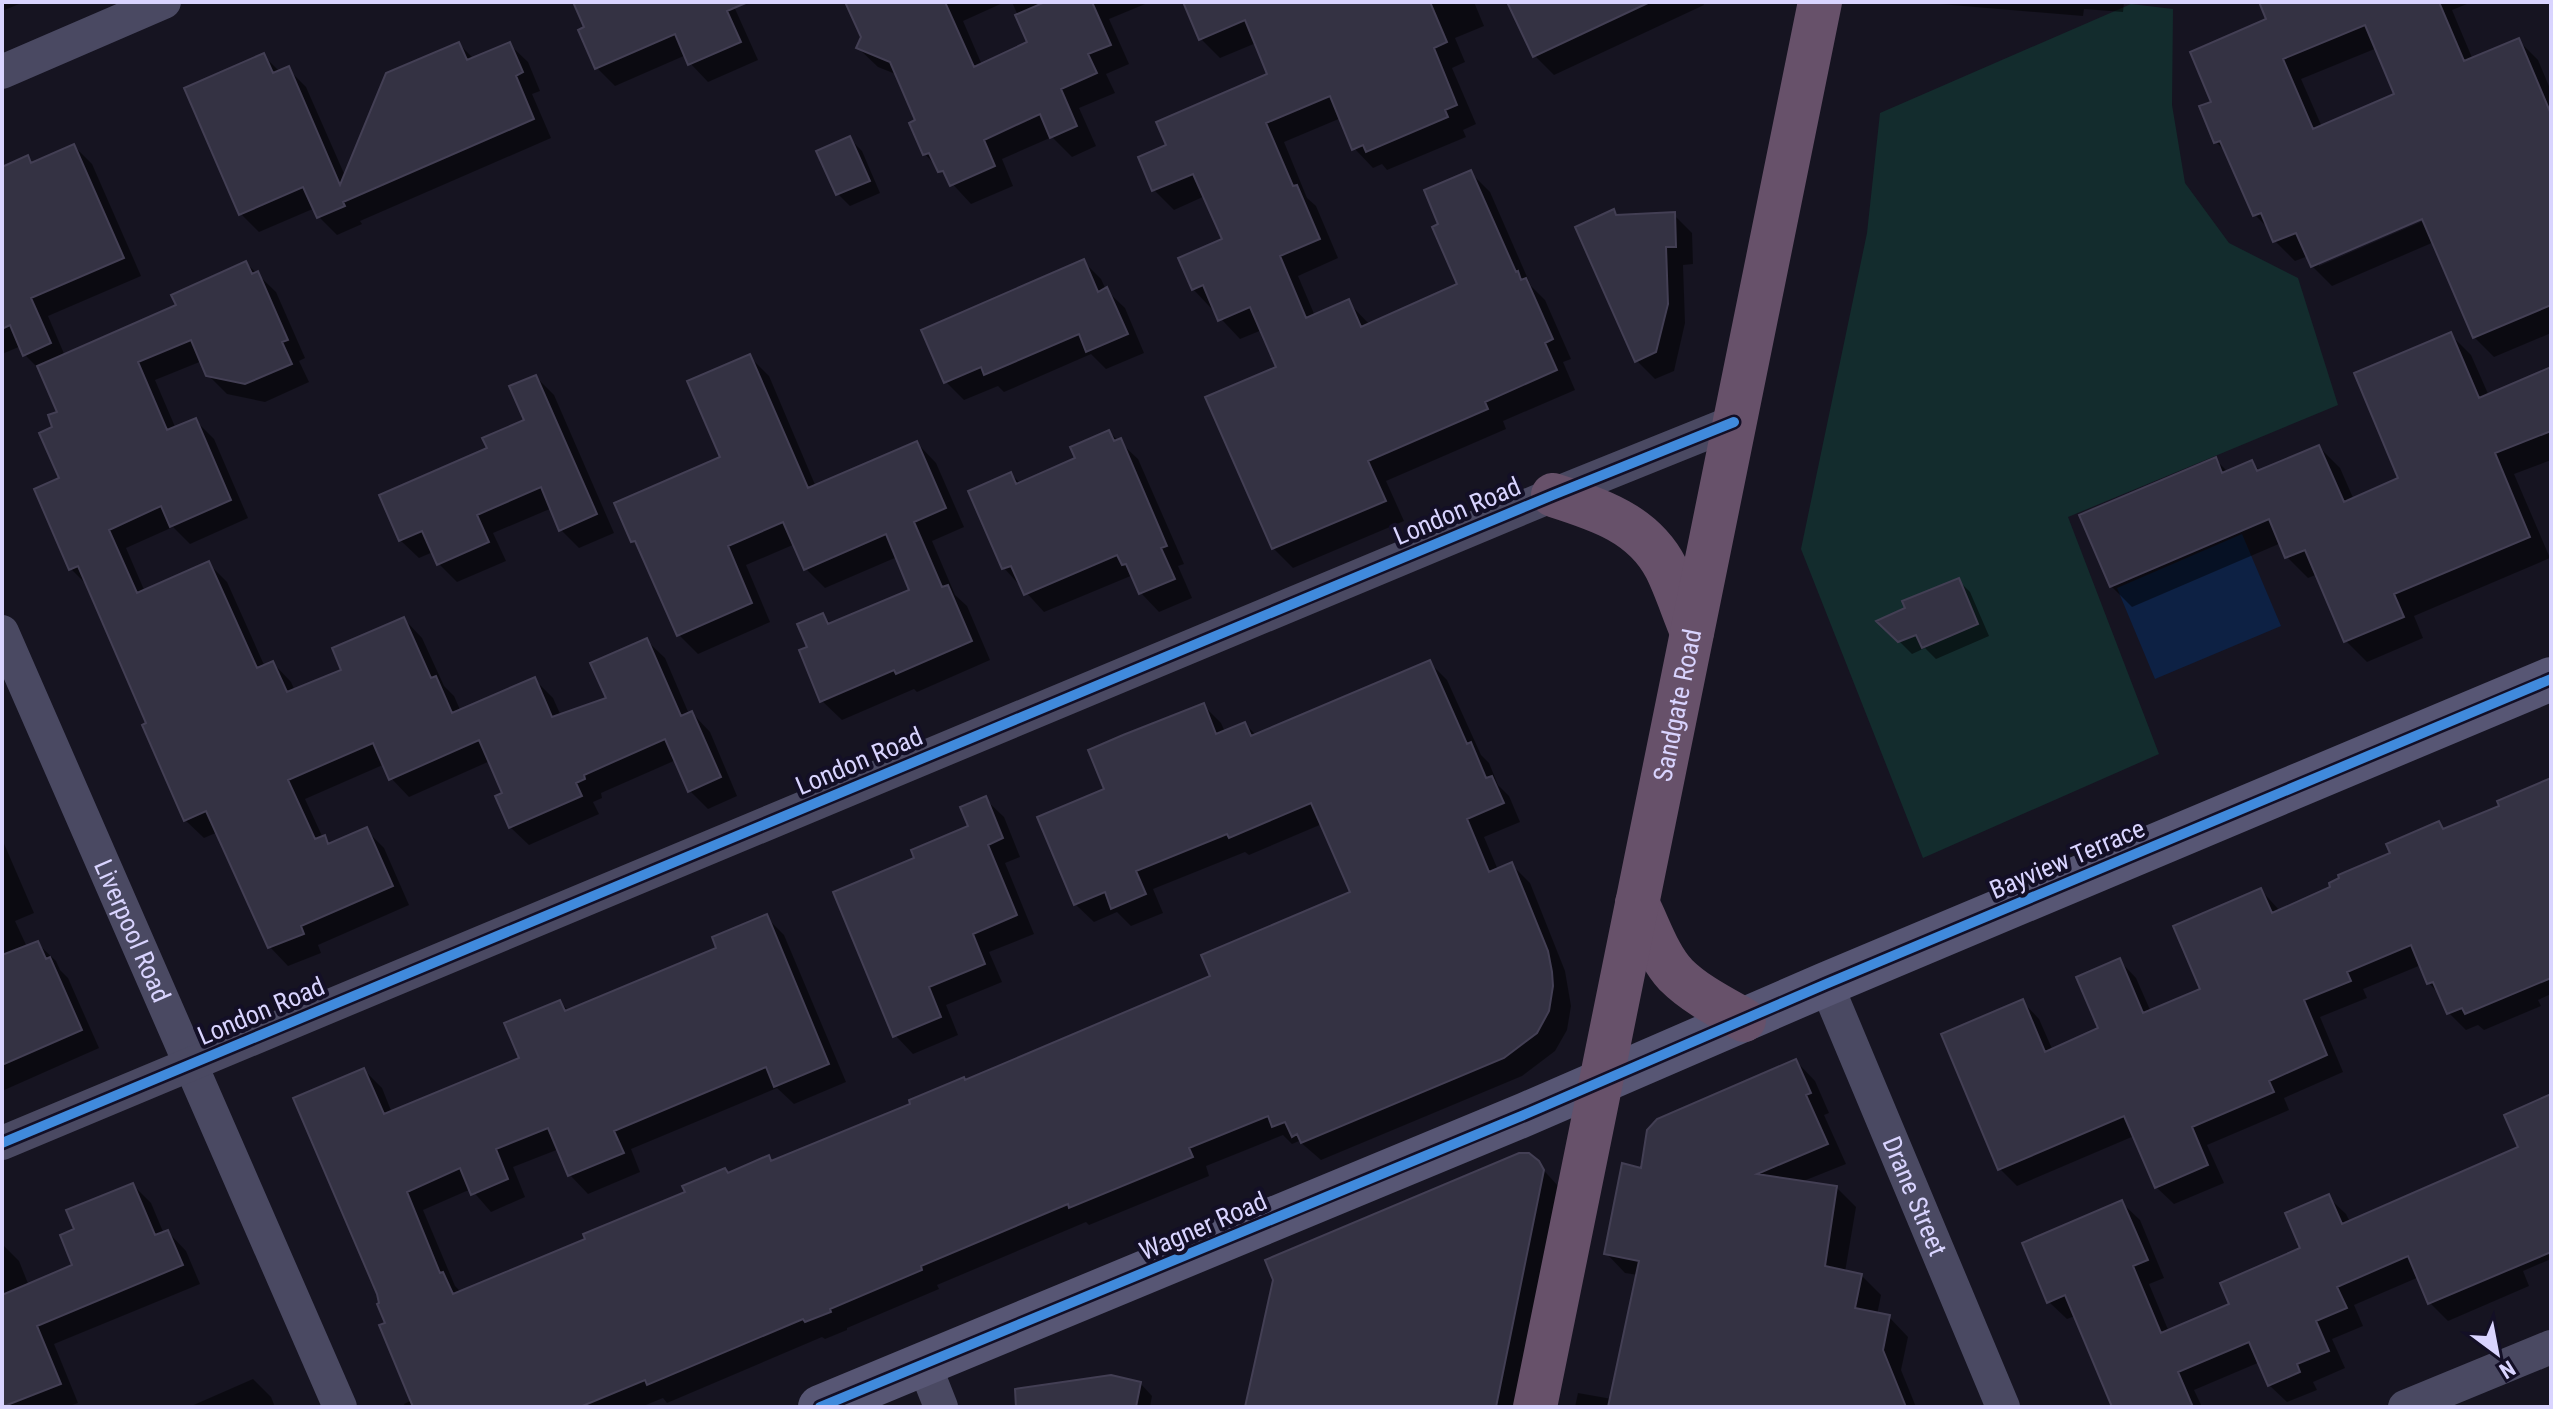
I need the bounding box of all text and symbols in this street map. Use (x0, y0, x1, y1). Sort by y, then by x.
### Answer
street label: London Road (1389, 471, 1525, 551)
street label: Sandgate Road (1647, 626, 1707, 784)
street label: London Road (791, 721, 927, 801)
street label: Bayview Terrace (1985, 813, 2149, 905)
street label: Liverpool Road (88, 855, 177, 1007)
street label: London Road (193, 971, 329, 1051)
street label: Drane Street (1877, 1132, 1953, 1260)
street label: Wagner Road (1135, 1186, 1271, 1266)
north arrow (2457, 1313, 2537, 1393)
text: N (2495, 1355, 2520, 1384)

